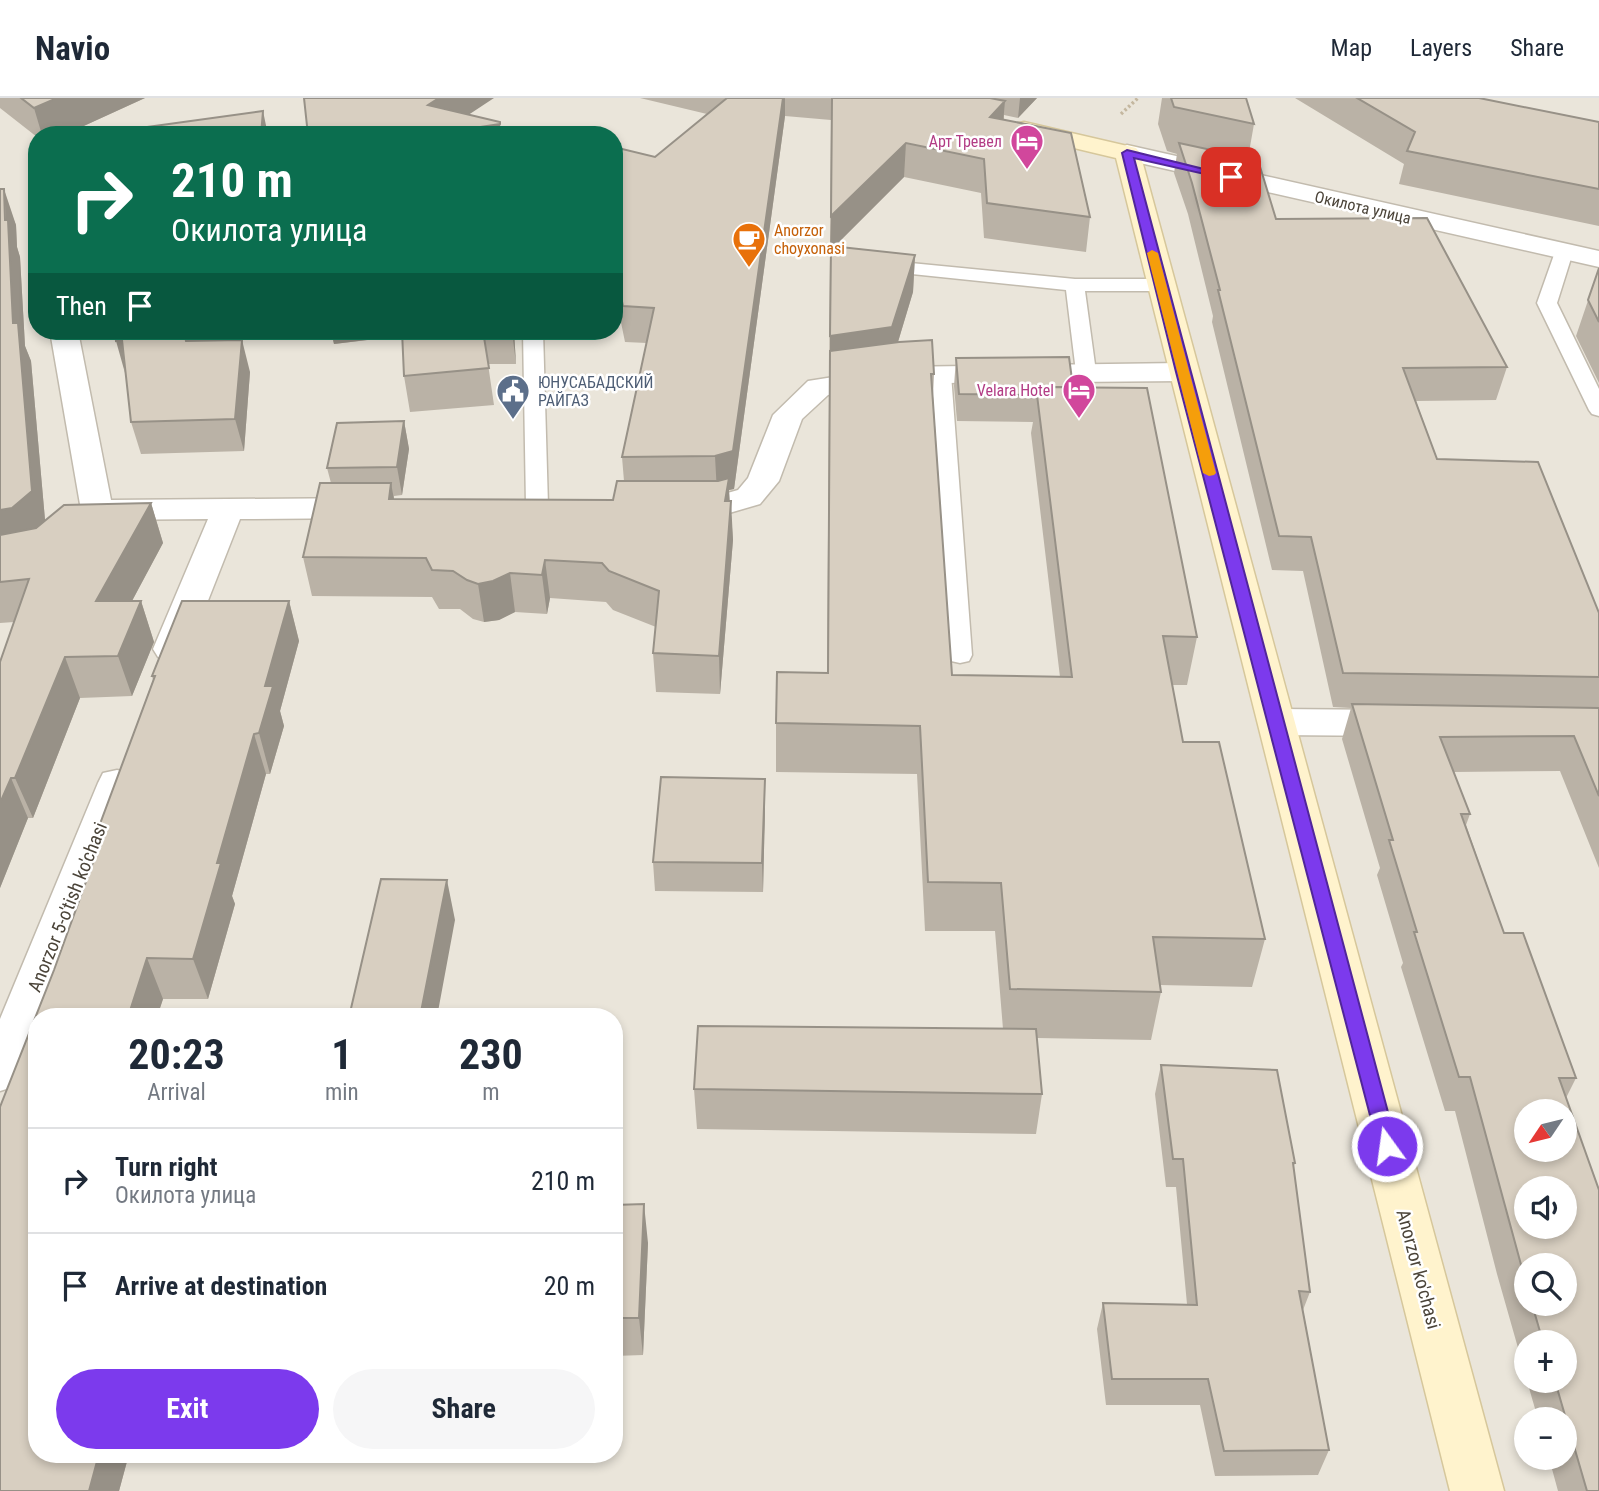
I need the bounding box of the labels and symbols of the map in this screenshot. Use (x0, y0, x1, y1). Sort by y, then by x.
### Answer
hotel icon: Арт Тревел (1008, 122, 1046, 171)
place label: Арт Тревел (929, 132, 1002, 151)
pin (1201, 147, 1261, 207)
street label: Окилота улица (1313, 187, 1413, 228)
cafe icon: Anorzor choyxonasi (730, 220, 768, 269)
place label: Anorzor choyxonasi (774, 221, 845, 258)
hotel icon: Velara Hotel (1060, 371, 1098, 420)
public building icon: ЮНУСАБАДСКИЙ РАЙГАЗ (494, 372, 532, 421)
place label: ЮНУСАБАДСКИЙ РАЙГАЗ (538, 373, 653, 410)
place label: Velara Hotel (977, 381, 1054, 400)
street label: Anorzor 5-o'tish ko'chasi (23, 819, 112, 995)
north arrow (1514, 1099, 1577, 1162)
position arrow (1350, 1109, 1424, 1183)
street label: Anorzor ko'chasi (1391, 1207, 1446, 1332)

